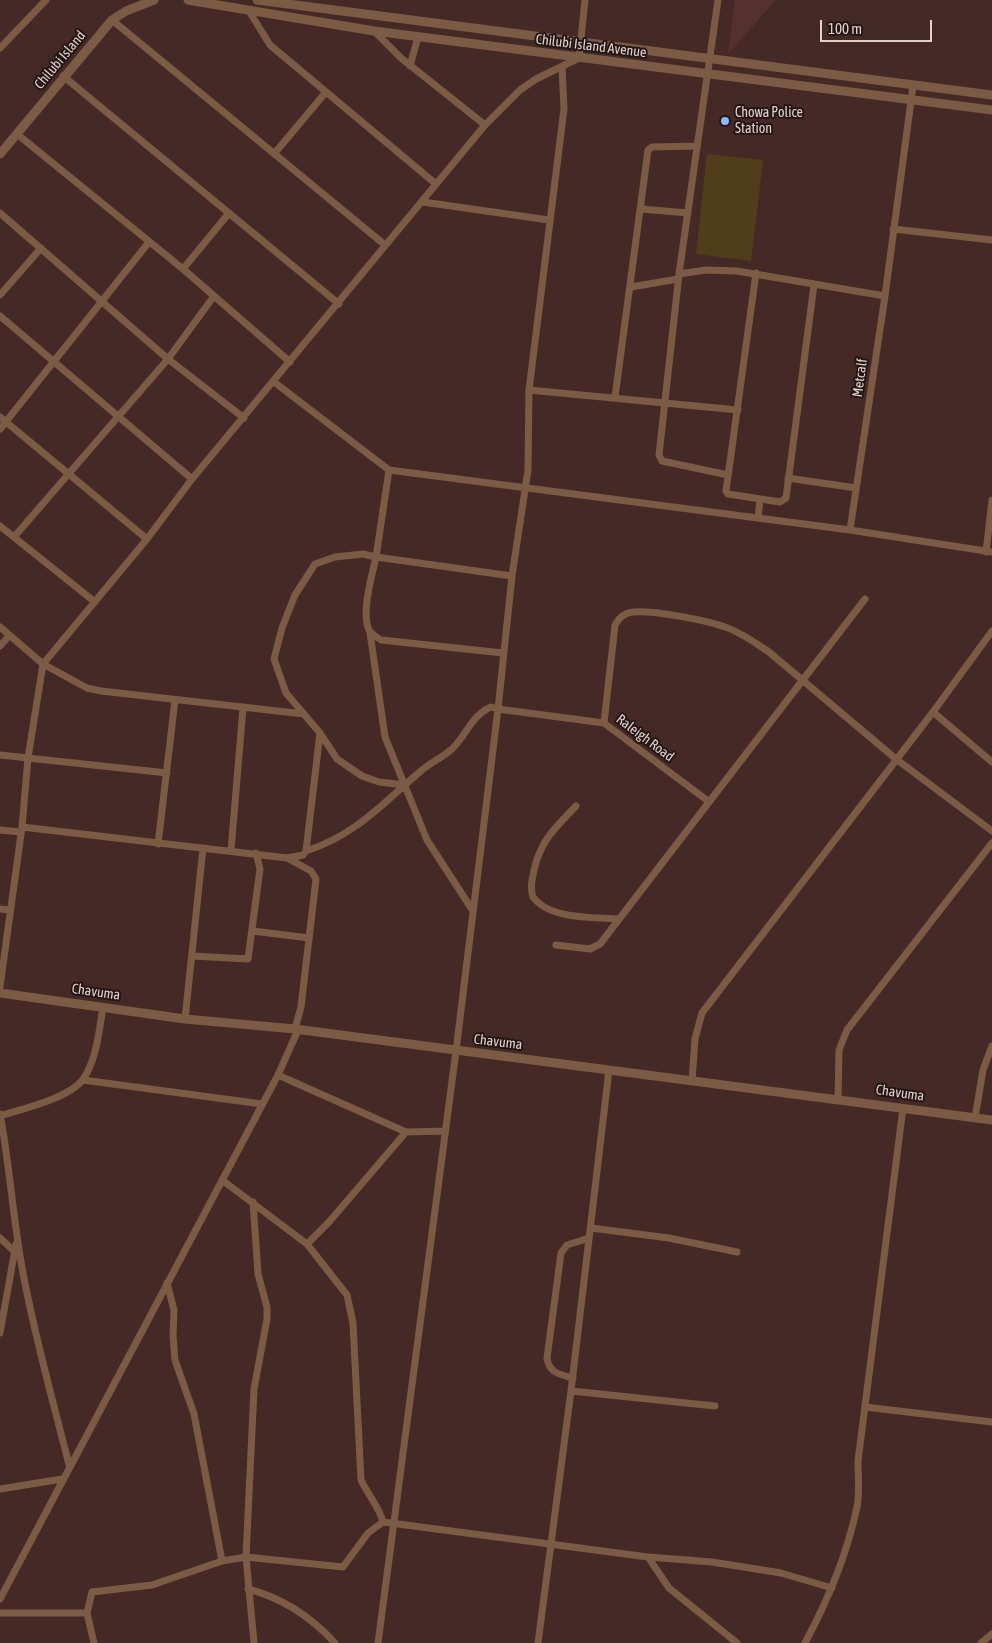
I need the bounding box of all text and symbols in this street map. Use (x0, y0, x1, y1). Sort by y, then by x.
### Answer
scale bar (822, 10, 934, 42)
text: 100 m (828, 20, 862, 37)
street label: Chilubi Island (31, 28, 89, 92)
street label: Chilubi Island Avenue (535, 31, 647, 61)
place label: Chowa Police Station (735, 105, 803, 138)
marker: Chowa Police Station (719, 115, 731, 127)
street label: Metcalf (849, 358, 871, 398)
street label: Raleigh Road (613, 711, 677, 765)
street label: Chavuma (71, 980, 121, 1004)
street label: Chavuma (473, 1031, 523, 1053)
street label: Chavuma (875, 1081, 925, 1105)

